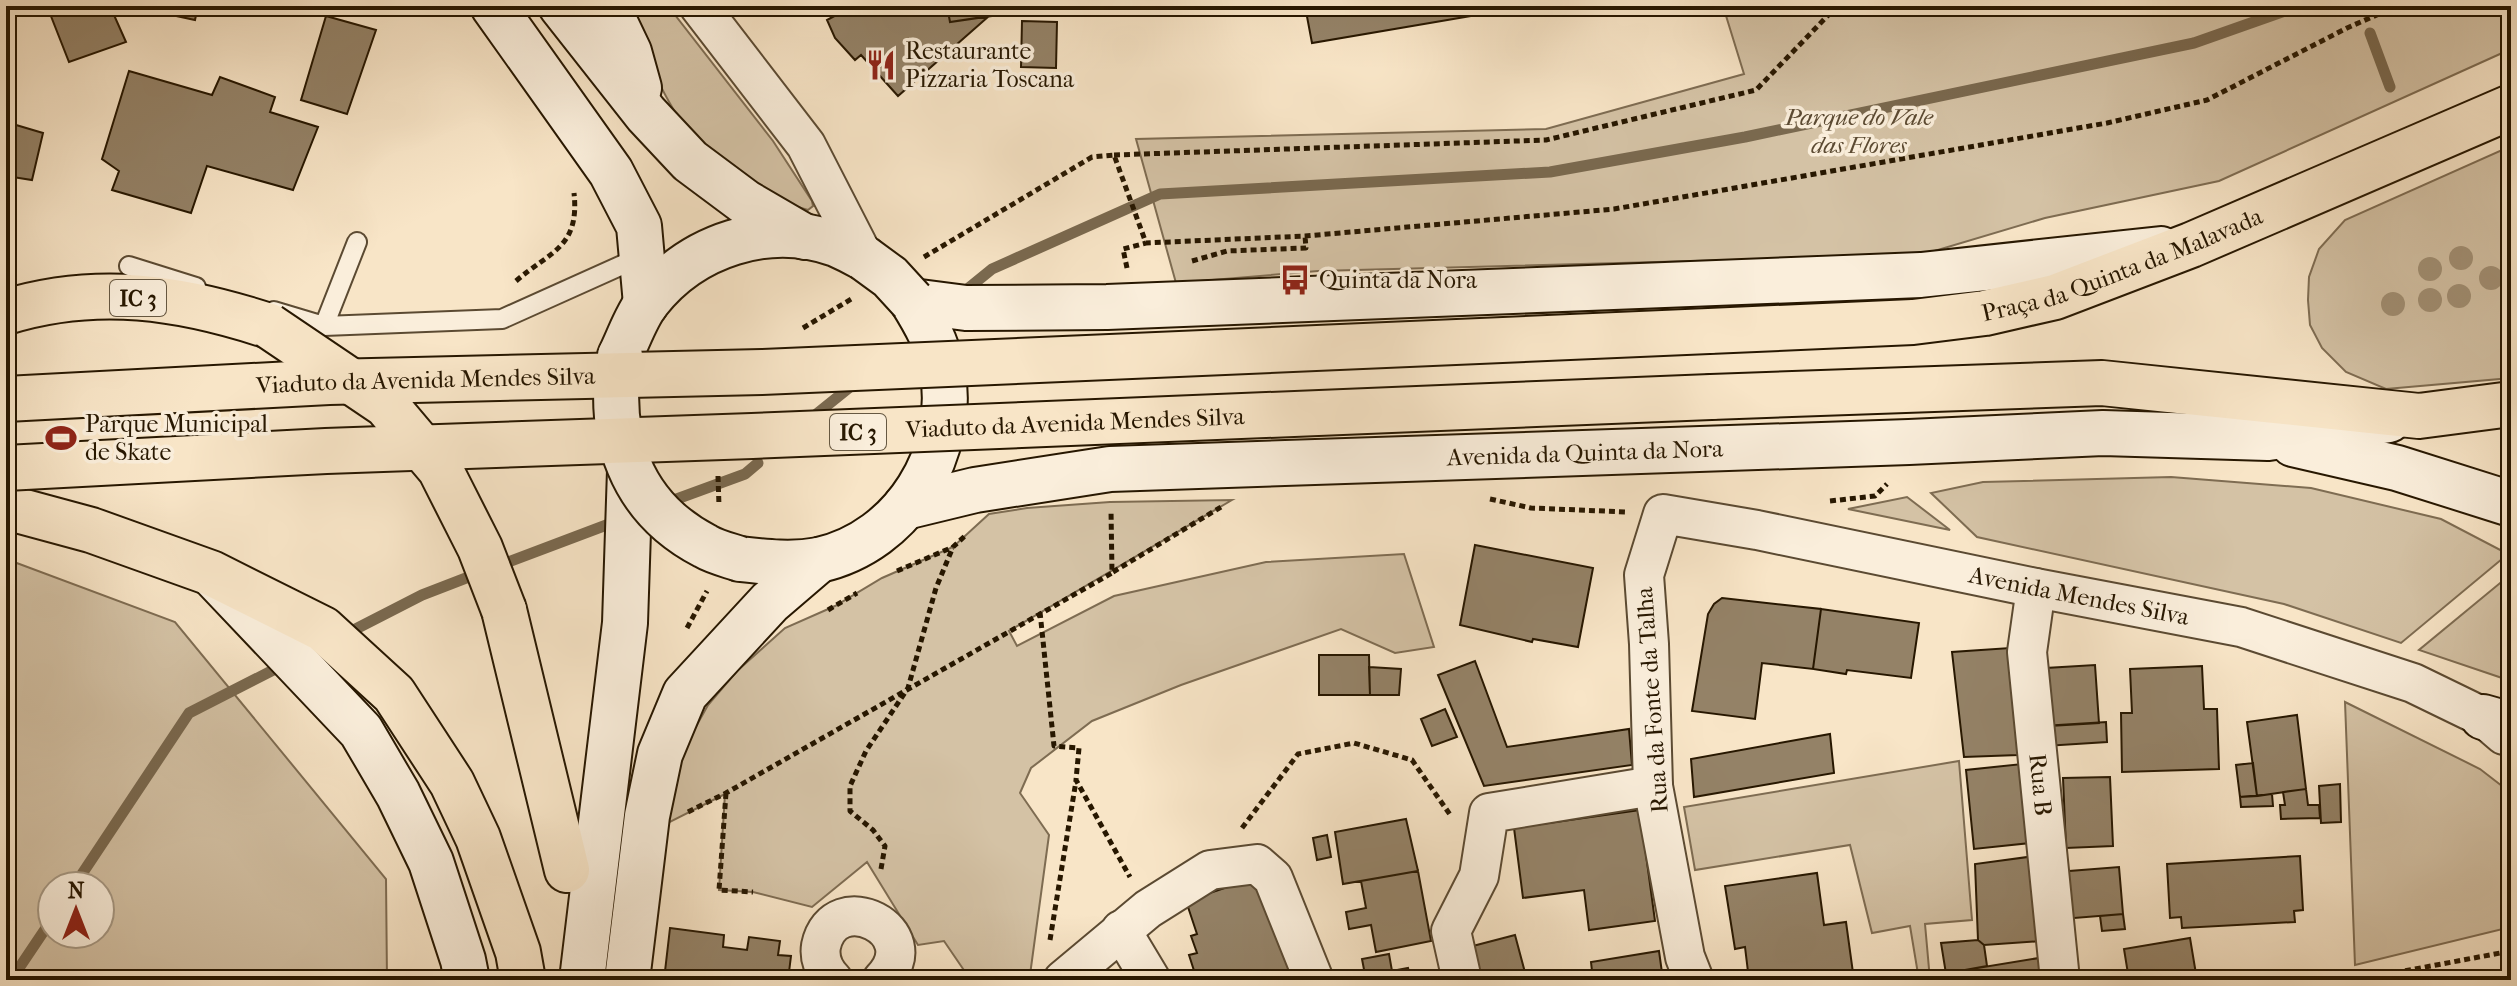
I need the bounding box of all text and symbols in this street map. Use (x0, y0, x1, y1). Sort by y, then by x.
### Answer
place label: Restaurante Pizzaria Toscana (905, 37, 1075, 93)
restaurant icon: Restaurante Pizzaria Toscana (864, 48, 898, 82)
park label: Parque do Vale das Flores (1784, 103, 1934, 159)
street label: Praça da Quinta da Malavada (1979, 202, 2267, 327)
bus stop icon: Quinta da Nora (1278, 263, 1312, 297)
place label: Quinta da Nora (1319, 266, 1478, 294)
road number: IC 3 (110, 280, 166, 316)
street label: Viaduto da Avenida Mendes Silva (254, 362, 596, 400)
street label: Viaduto da Avenida Mendes Silva (904, 402, 1246, 444)
place label: Parque Municipal de Skate (85, 410, 268, 466)
road number: IC 3 (830, 414, 886, 450)
sports icon: Parque Municipal de Skate (44, 421, 78, 455)
street label: Avenida da Quinta da Nora (1446, 434, 1724, 472)
street label: Avenida Mendes Silva (1966, 560, 2192, 631)
street label: Rua da Fonte da Talha (1630, 585, 1674, 814)
street label: Rua B (2023, 752, 2057, 817)
north arrow (36, 870, 116, 950)
text: N (68, 878, 85, 904)

